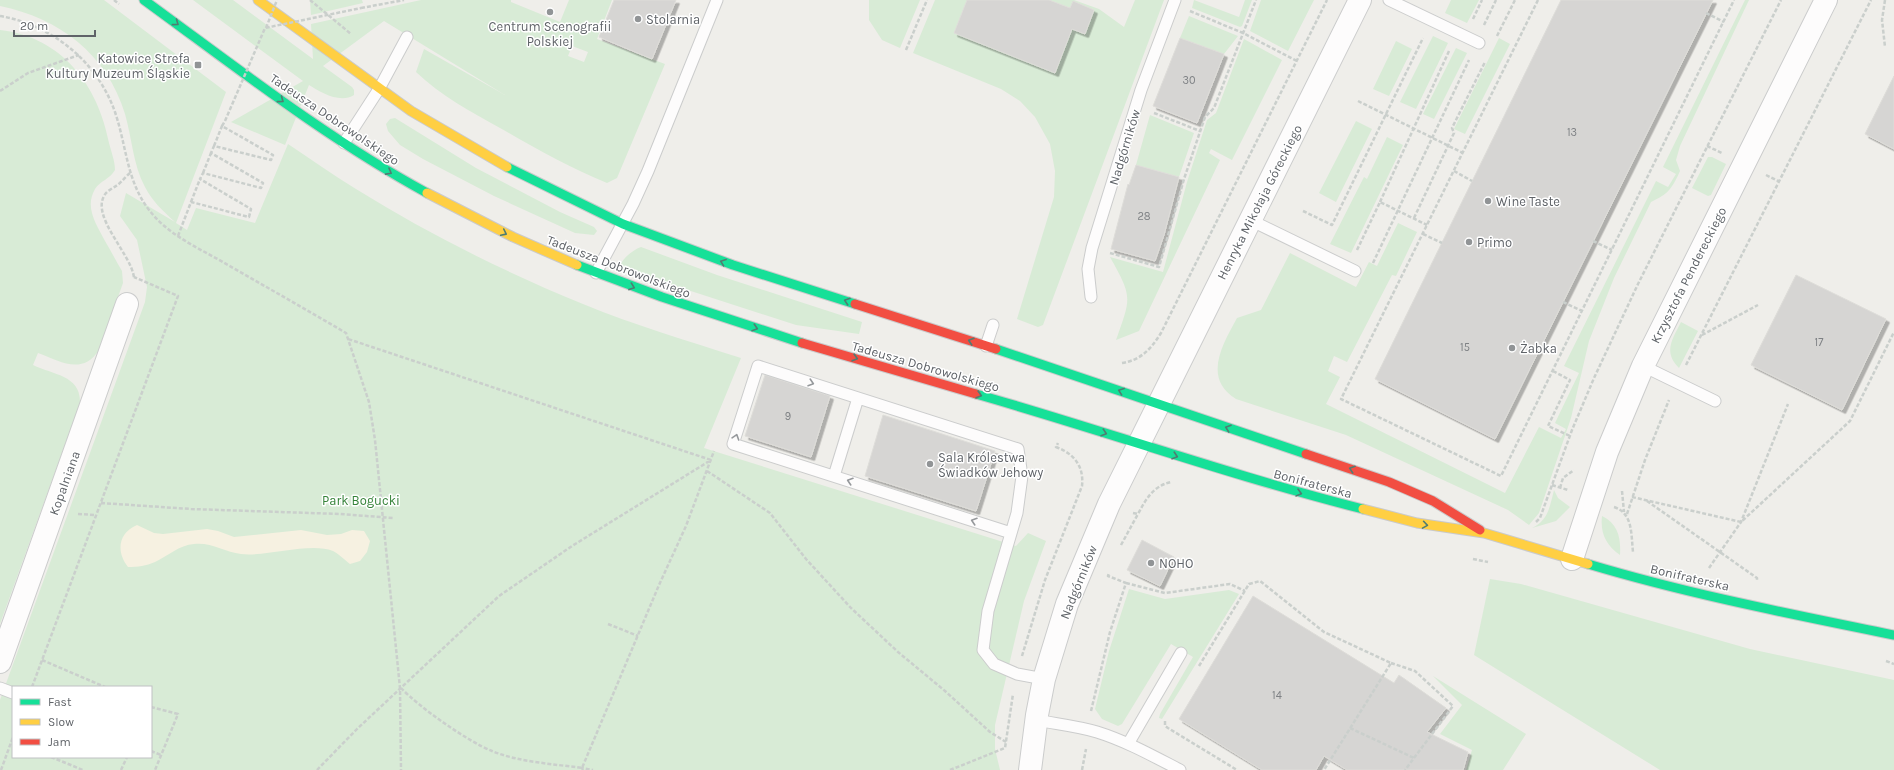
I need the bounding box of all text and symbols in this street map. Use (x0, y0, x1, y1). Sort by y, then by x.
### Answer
marker: Centrum Scenografii Polskiej (545, 7, 555, 17)
scale bar (14, 12, 95, 38)
place label: Stolarnia (646, 12, 700, 27)
marker: Stolarnia (633, 14, 643, 24)
one-way arrow (171, 18, 178, 25)
text: 20 m (20, 19, 48, 33)
place label: Centrum Scenografii Polskiej (489, 19, 611, 49)
place label: Katowice Strefa Kultury Muzeum Śląskie (46, 51, 190, 81)
marker: Katowice Strefa Kultury Muzeum Śląskie (193, 60, 203, 70)
street label: Tadeusza Dobrowolskiego (267, 71, 402, 168)
house number: 30 (1182, 74, 1196, 87)
one-way arrow (277, 95, 284, 103)
street label: Nadgórników (1106, 107, 1143, 187)
street label: Henryka Mikołaja Góreckiego (1214, 122, 1305, 282)
house number: 13 (1567, 126, 1577, 139)
one-way arrow (385, 167, 392, 174)
place label: Wine Taste (1496, 194, 1560, 209)
marker: Wine Taste (1483, 196, 1493, 206)
street label: Krzysztofa Pendereckiego (1647, 205, 1729, 346)
house number: 28 (1137, 210, 1151, 223)
one-way arrow (499, 228, 507, 236)
street label: Tadeusza Dobrowolskiego (545, 232, 693, 301)
place label: Primo (1477, 235, 1512, 250)
marker: Primo (1464, 237, 1474, 247)
one-way arrow (720, 258, 727, 266)
one-way arrow (629, 282, 636, 290)
one-way arrow (844, 297, 851, 306)
one-way arrow (752, 323, 759, 332)
house number: 17 (1815, 336, 1823, 349)
one-way arrow (968, 337, 975, 346)
street label: Tadeusza Dobrowolskiego (850, 338, 1001, 395)
house number: 15 (1460, 341, 1470, 354)
place label: Żabka (1520, 341, 1557, 356)
marker: Żabka (1507, 343, 1517, 353)
one-way arrow (851, 353, 858, 362)
one-way arrow (808, 378, 815, 387)
one-way arrow (1117, 387, 1124, 396)
one-way arrow (976, 390, 983, 399)
house number: 9 (785, 410, 791, 423)
one-way arrow (1225, 424, 1232, 433)
one-way arrow (1100, 428, 1107, 437)
one-way arrow (731, 433, 740, 440)
street label: Kopalniana (46, 449, 83, 517)
place label: Sala Królestwa Świadków Jehowy (938, 450, 1043, 480)
one-way arrow (1171, 451, 1178, 460)
marker: Sala Królestwa Świadków Jehowy (925, 459, 935, 469)
street label: Bonifraterska (1272, 466, 1354, 501)
one-way arrow (1348, 466, 1355, 474)
one-way arrow (847, 477, 854, 486)
one-way arrow (1296, 489, 1302, 497)
park label: Park Bogucki (322, 493, 400, 508)
one-way arrow (971, 517, 978, 526)
one-way arrow (1422, 520, 1428, 529)
street label: Nadgórników (1057, 542, 1100, 621)
place label: NOHO (1159, 556, 1193, 571)
marker: NOHO (1146, 558, 1156, 568)
street label: Bonifraterska (1649, 561, 1731, 594)
legend (12, 686, 152, 758)
house number: 14 (1272, 689, 1282, 702)
text: Fast (48, 695, 72, 709)
text: Slow (48, 715, 74, 729)
text: Jam (48, 735, 71, 749)

